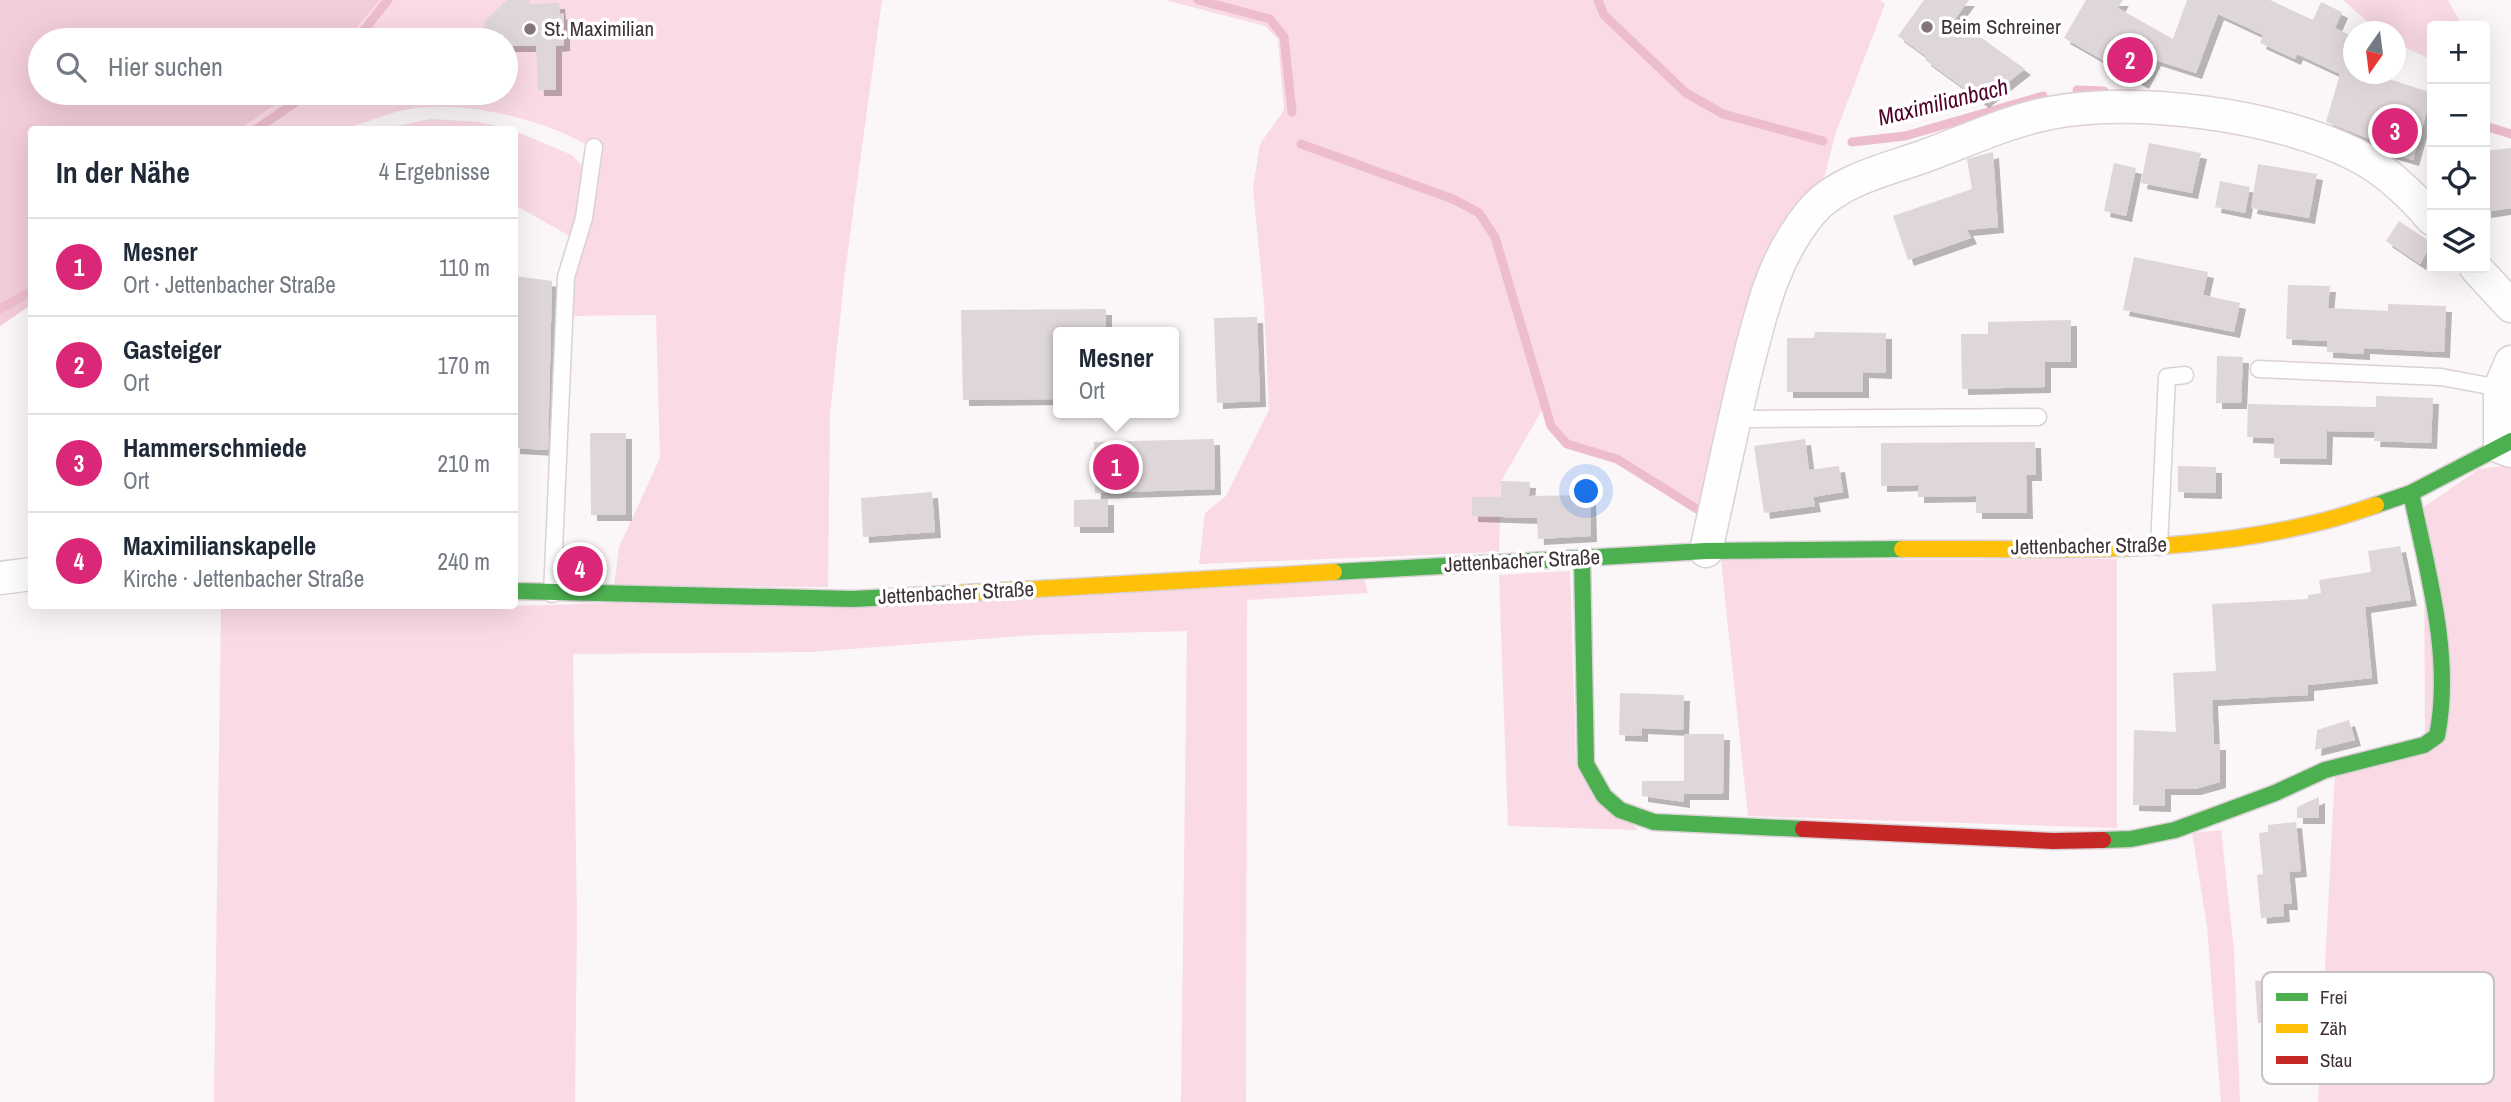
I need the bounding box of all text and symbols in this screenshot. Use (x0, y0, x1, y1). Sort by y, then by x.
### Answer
place label: Beim Schreiner (1941, 12, 2061, 41)
place label: St. Maximilian (544, 14, 654, 43)
marker: Beim Schreiner (1919, 19, 1935, 35)
marker: St. Maximilian (522, 21, 538, 37)
north arrow (2343, 21, 2406, 84)
map controls (2427, 21, 2490, 273)
button: + (2427, 21, 2490, 84)
search box (28, 28, 518, 105)
pin: 2 (2107, 34, 2153, 86)
icon: search (52, 48, 90, 86)
text: Hier suchen (108, 49, 223, 84)
water label: Maximilianbach (1875, 70, 2011, 133)
button: − (2427, 84, 2490, 147)
pin: 3 (2372, 105, 2418, 157)
button: locate (2427, 147, 2490, 210)
text: In der Nähe (56, 152, 190, 192)
text: 4 Ergebnisse (379, 156, 490, 187)
button: layers (2427, 210, 2490, 273)
text: Mesner (123, 234, 198, 269)
text: 1 (74, 252, 84, 283)
text: 110 m (439, 252, 490, 283)
text: Ort · Jettenbacher Straße (123, 269, 336, 300)
popup (1053, 327, 1179, 418)
text: Gasteiger (123, 332, 221, 367)
text: Mesner (1079, 340, 1153, 375)
text: 2 (74, 350, 84, 381)
text: 170 m (438, 350, 490, 381)
text: Ort (123, 367, 149, 398)
text: Ort (1079, 375, 1105, 406)
text: Hammerschmiede (123, 430, 307, 465)
pin: 1 (1093, 441, 1139, 493)
text: 3 (74, 448, 84, 479)
text: 210 m (438, 448, 490, 479)
text: Ort (123, 465, 149, 496)
your location (1569, 474, 1603, 508)
text: Maximilianskapelle (123, 528, 316, 563)
street label: Jettenbacher Straße (2011, 530, 2167, 561)
street label: Jettenbacher Straße (1443, 542, 1601, 579)
pin: 4 (557, 543, 603, 595)
text: 4 (74, 546, 84, 577)
text: 240 m (438, 546, 490, 577)
text: Kirche · Jettenbacher Straße (123, 563, 364, 594)
street label: Jettenbacher Straße (877, 574, 1035, 611)
legend (2262, 972, 2494, 1084)
text: Frei (2320, 984, 2348, 1010)
text: Zäh (2320, 1015, 2347, 1041)
text: Stau (2320, 1047, 2352, 1073)

